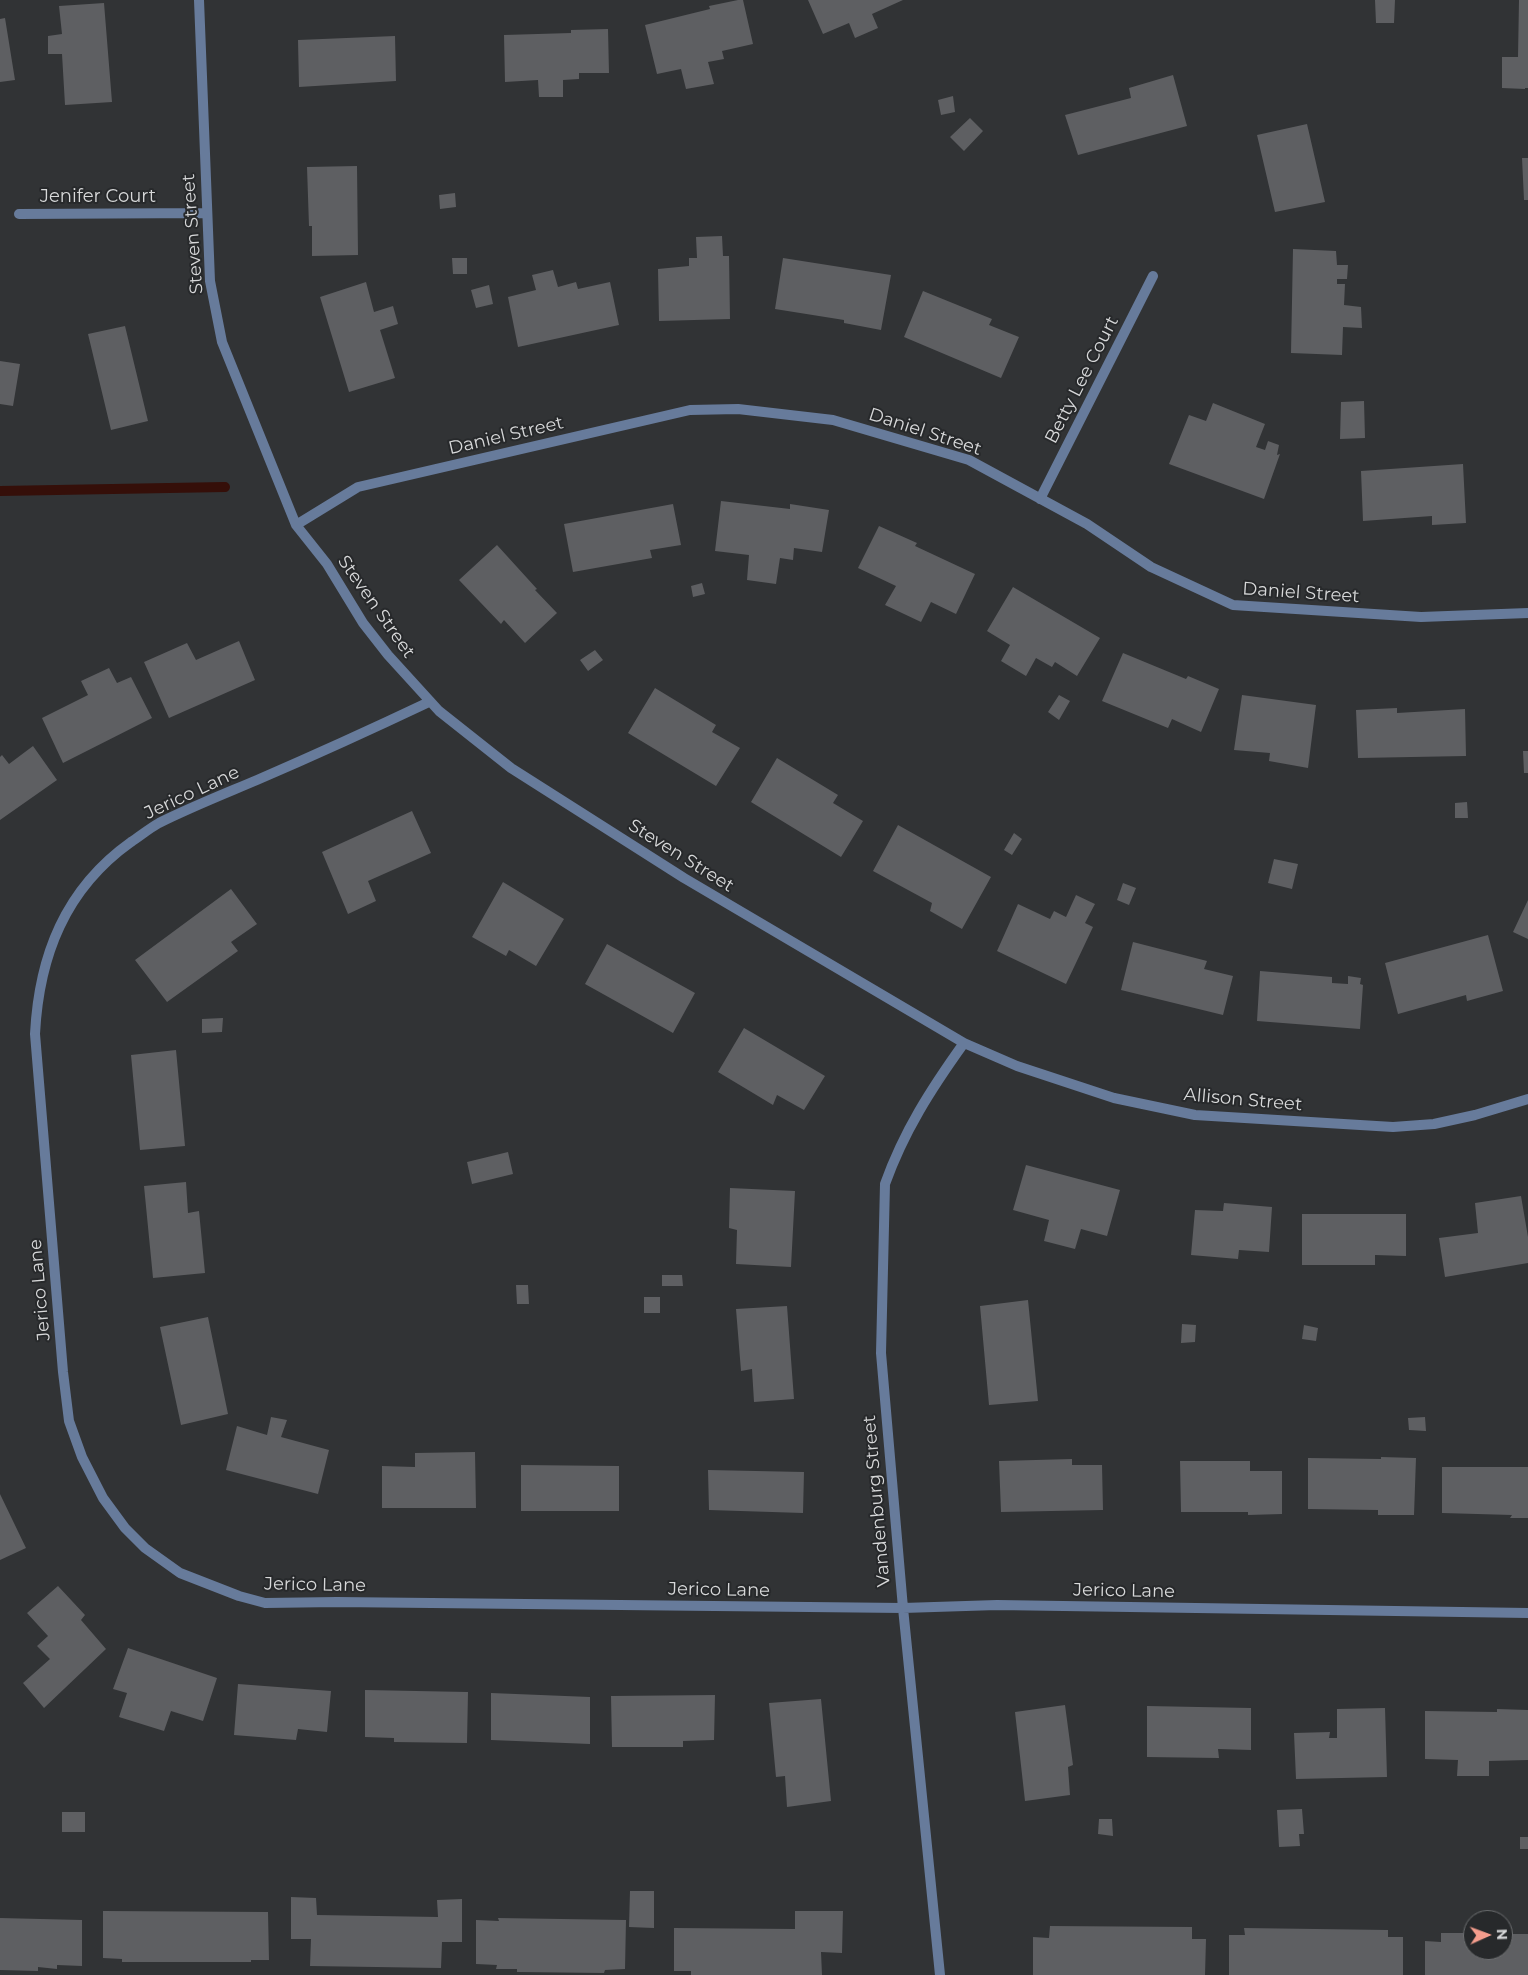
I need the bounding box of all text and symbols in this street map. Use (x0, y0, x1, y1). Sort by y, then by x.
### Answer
street label: Steven Street (178, 173, 208, 295)
street label: Jenifer Court (40, 186, 156, 208)
street label: Betty Lee Court (1041, 313, 1123, 447)
street label: Daniel Street (866, 404, 984, 460)
street label: Daniel Street (446, 412, 566, 460)
street label: Steven Street (333, 551, 419, 663)
street label: Daniel Street (1242, 578, 1360, 608)
street label: Jerico Lane (141, 762, 243, 824)
street label: Steven Street (624, 815, 738, 897)
street label: Allison Street (1183, 1084, 1303, 1116)
street label: Jerico Lane (25, 1238, 55, 1342)
street label: Vandenburg Street (859, 1414, 895, 1588)
street label: Jerico Lane (264, 1573, 366, 1597)
street label: Jerico Lane (668, 1578, 770, 1602)
street label: Jerico Lane (1073, 1579, 1175, 1603)
north arrow (1463, 1910, 1513, 1960)
text: N (1493, 1929, 1511, 1940)

